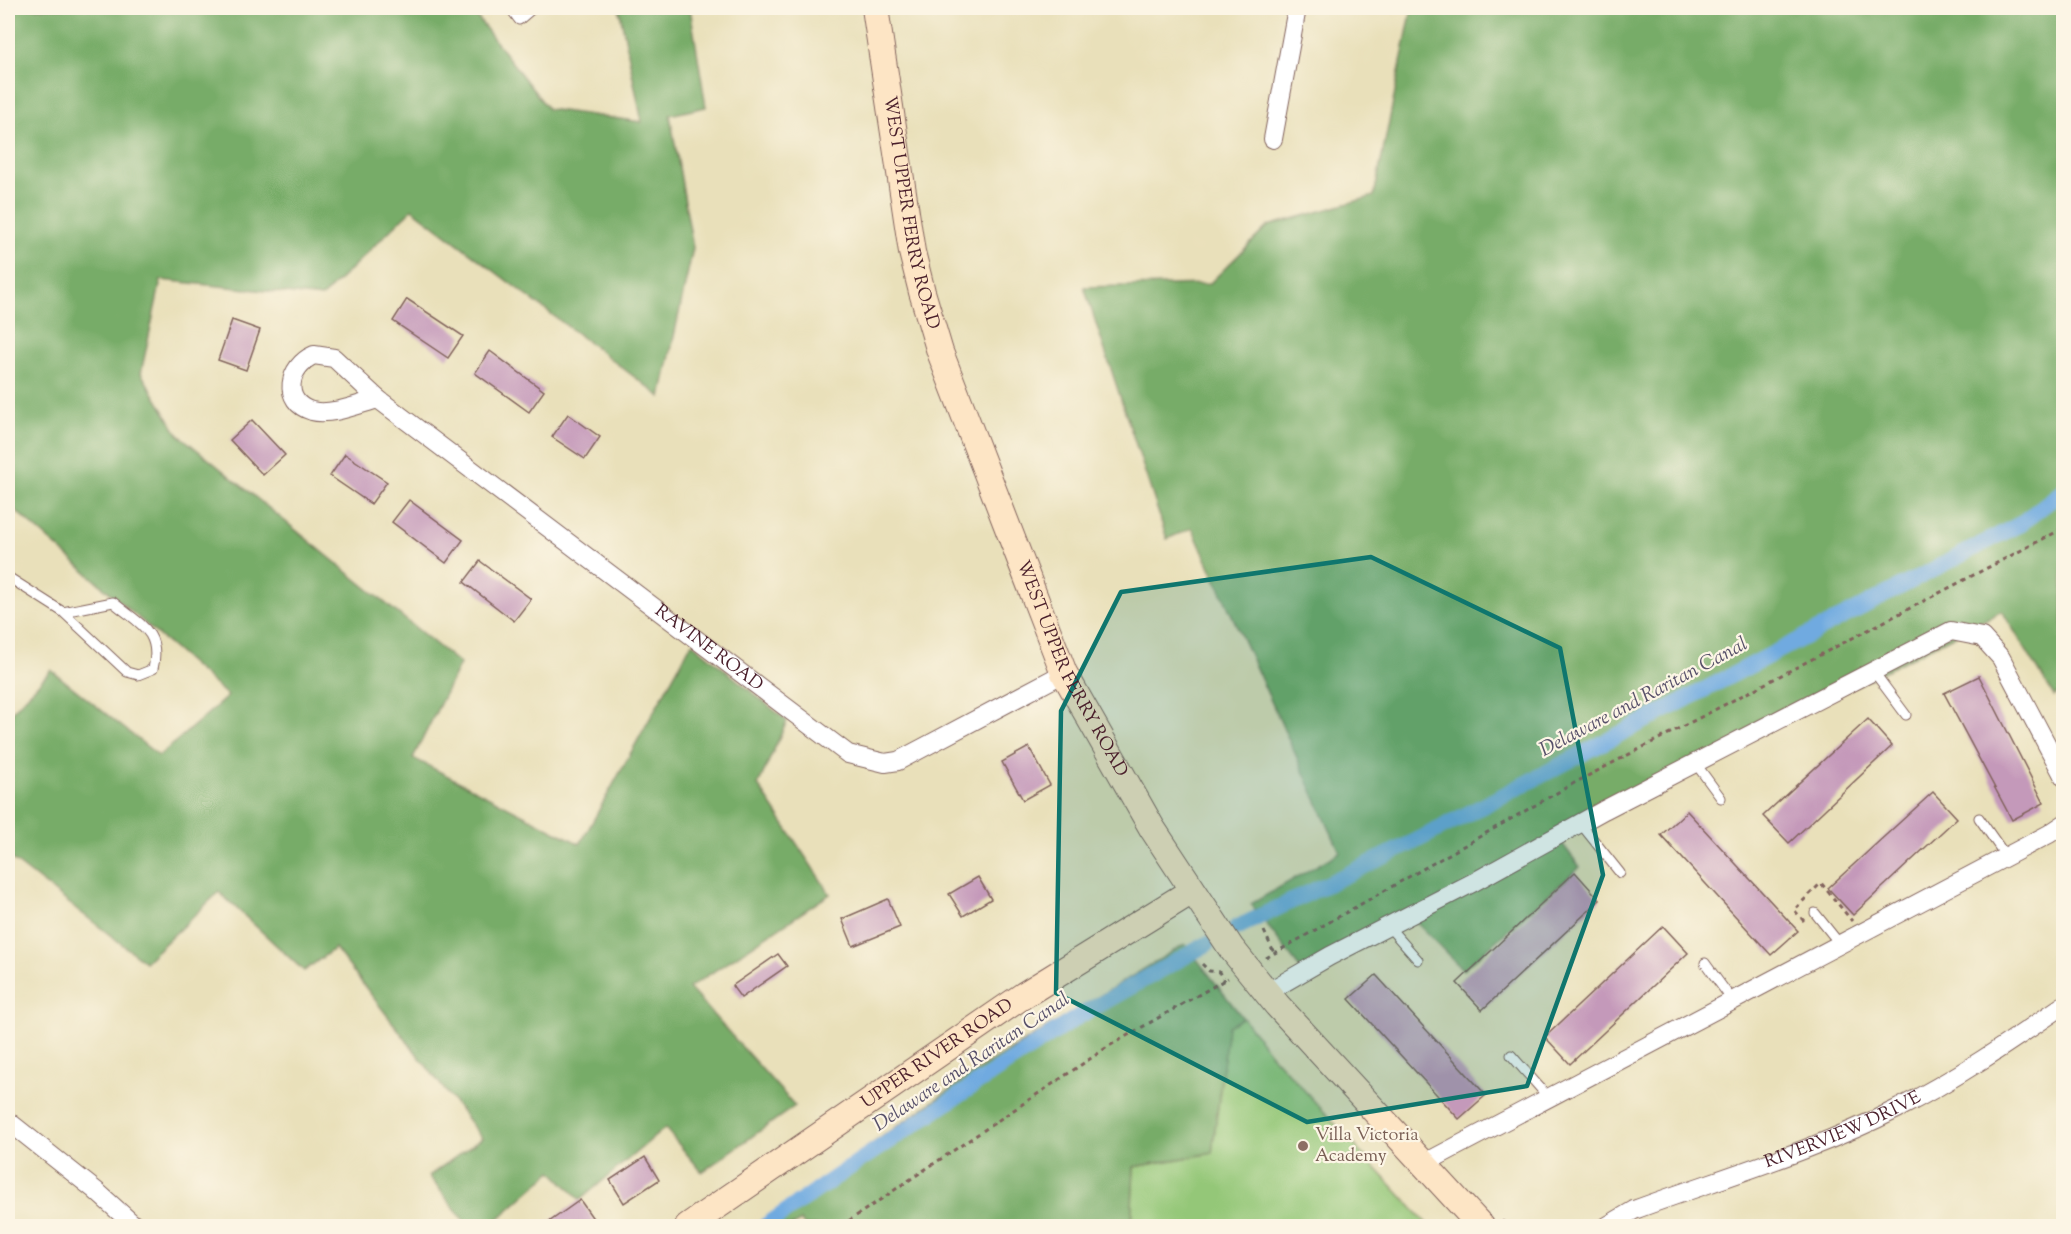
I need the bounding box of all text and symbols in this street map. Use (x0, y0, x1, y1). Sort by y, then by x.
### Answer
street label: WEST UPPER FERRY ROAD (876, 94, 946, 333)
street label: WEST UPPER FERRY ROAD (1009, 557, 1134, 782)
street label: RAVINE ROAD (649, 599, 768, 698)
water label: Delaware and Raritan Canal (1535, 631, 1753, 765)
water label: Delaware and Raritan Canal (868, 986, 1076, 1140)
street label: UPPER RIVER ROAD (856, 993, 1019, 1116)
street label: RIVERVIEW DRIVE (1761, 1085, 1926, 1176)
place label: Villa Victoria Academy (1315, 1123, 1418, 1170)
marker: Villa Victoria Academy (1296, 1139, 1310, 1153)

